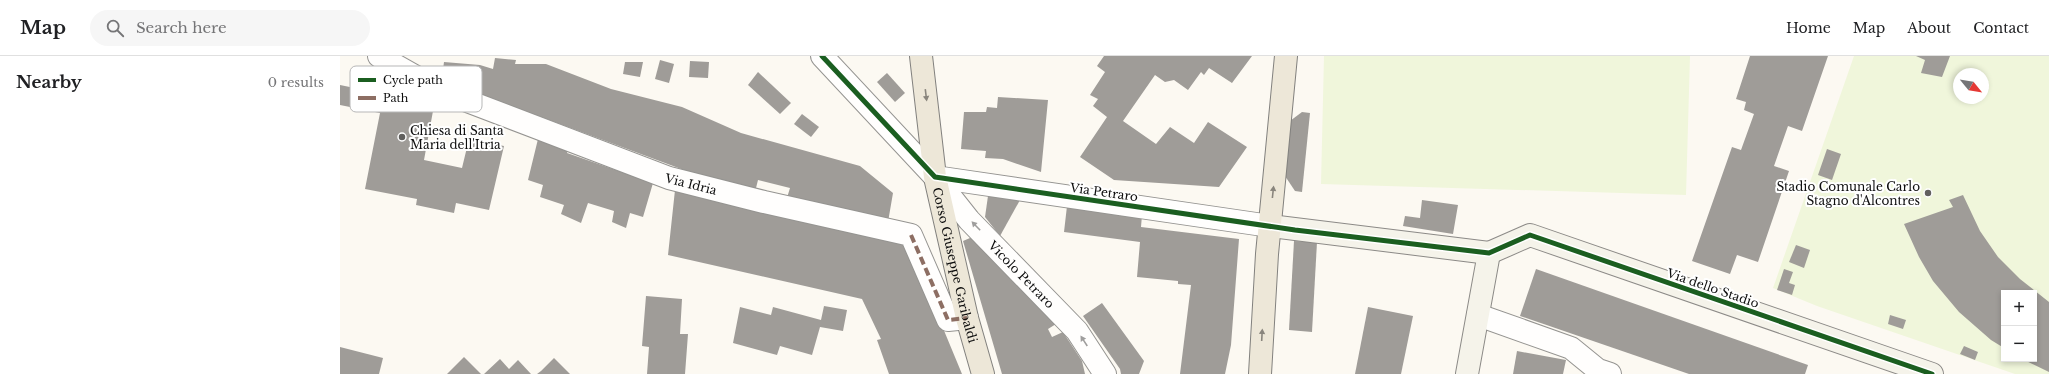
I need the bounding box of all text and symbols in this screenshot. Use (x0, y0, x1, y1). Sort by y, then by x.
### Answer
search box (90, 10, 370, 46)
text: Map (20, 16, 66, 39)
icon: search (104, 17, 126, 39)
text: Search here (136, 18, 227, 37)
text: Home (1786, 19, 1831, 37)
text: Map (1853, 19, 1885, 37)
text: About (1907, 19, 1951, 37)
text: Contact (1973, 19, 2029, 37)
legend (350, 66, 482, 112)
north arrow (1953, 68, 1989, 104)
text: Nearby (16, 72, 82, 93)
text: Cycle path (383, 73, 443, 87)
text: 0 results (268, 74, 324, 91)
one-way arrow (922, 89, 929, 101)
text: Path (383, 91, 409, 105)
place label: Chiesa di Santa Maria dell'Itria (410, 123, 504, 152)
marker: Chiesa di Santa Maria dell'Itria (397, 132, 407, 142)
street label: Via Idria (663, 170, 719, 197)
place label: Stadio Comunale Carlo Stagno d'Alcontres (1776, 179, 1920, 208)
street label: Via Petraro (1068, 180, 1139, 204)
one-way arrow (1270, 185, 1276, 198)
street label: Corso Giuseppe Garibaldi (930, 186, 981, 344)
marker: Stadio Comunale Carlo Stagno d'Alcontres (1923, 188, 1933, 198)
one-way arrow (971, 221, 980, 231)
street label: Vicolo Petraro (985, 237, 1058, 311)
street label: Via dello Stadio (1664, 265, 1761, 311)
map controls (2001, 290, 2037, 362)
button: + (2001, 290, 2037, 326)
button: − (2001, 326, 2037, 362)
one-way arrow (1259, 328, 1265, 341)
one-way arrow (1080, 335, 1087, 347)

